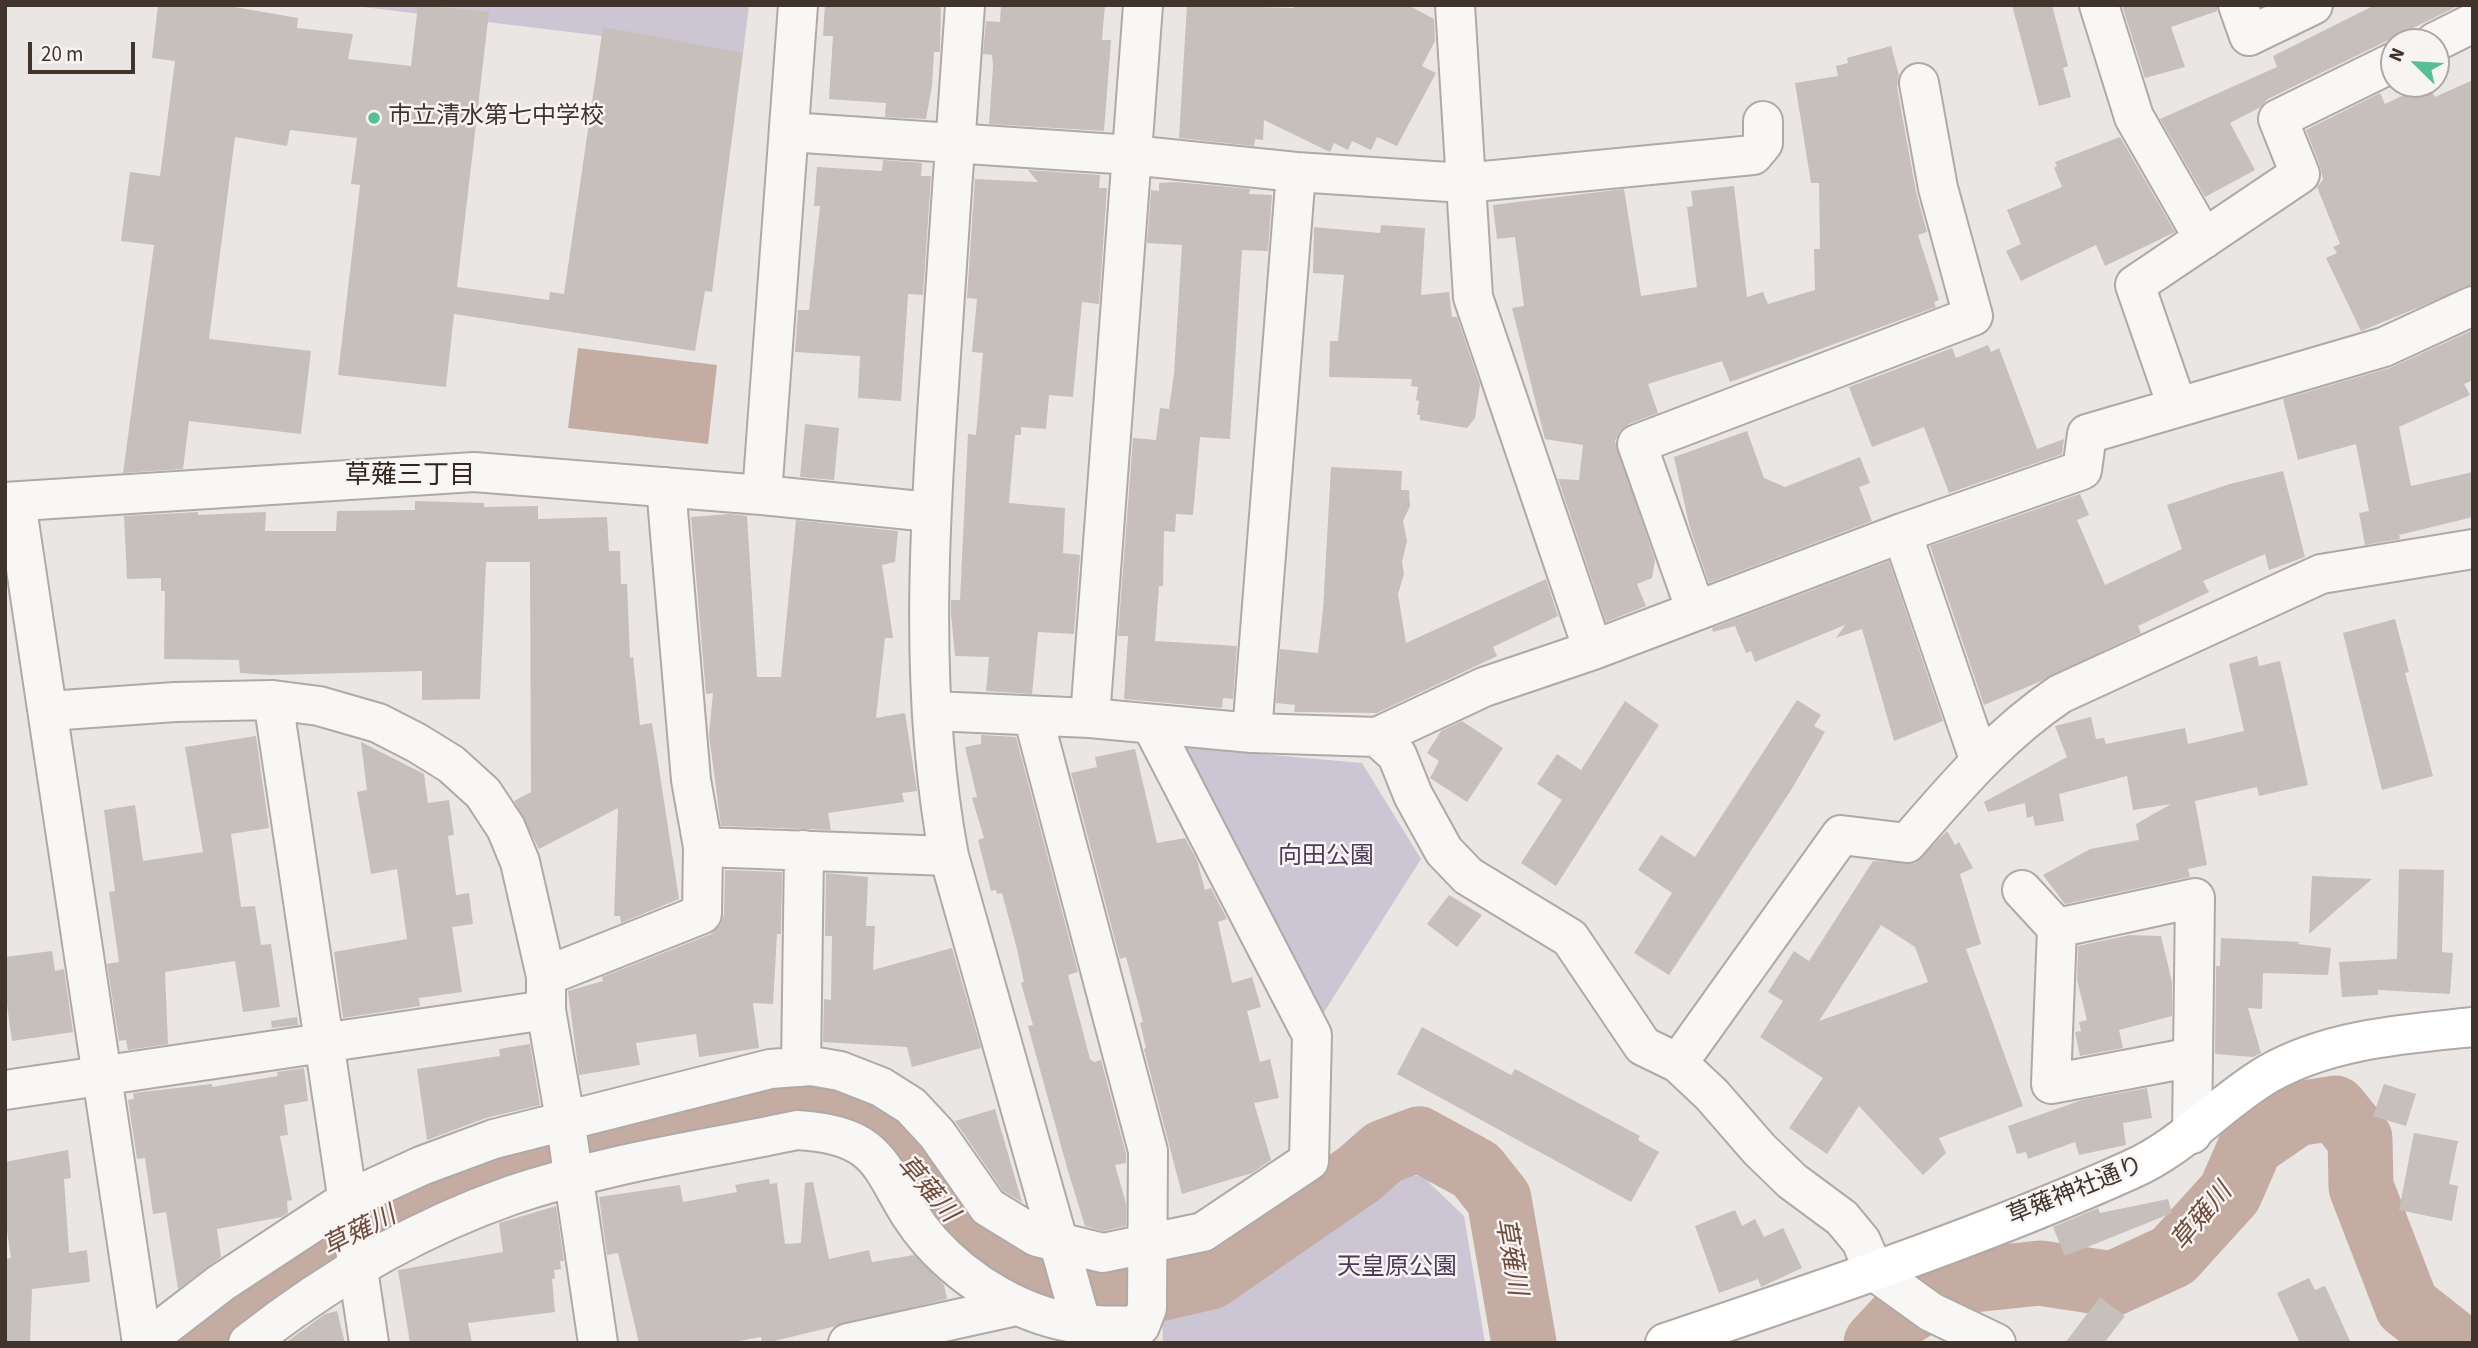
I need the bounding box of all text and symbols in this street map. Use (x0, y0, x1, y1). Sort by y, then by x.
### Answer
scale bar (32, 28, 138, 72)
north arrow (2380, 28, 2450, 98)
text: 20 m (41, 39, 83, 69)
text: N (2382, 44, 2412, 66)
place label: 市立清水第七中学校 (388, 104, 604, 132)
marker: 市立清水第七中学校 (366, 110, 382, 126)
district label: 草薙三丁目 (345, 461, 475, 493)
park label: 向田公園 (1278, 844, 1374, 872)
water label: 草薙川 (889, 1150, 963, 1230)
street label: 草薙神社通り (2004, 1152, 2148, 1232)
water label: 草薙川 (2166, 1178, 2240, 1258)
water label: 草薙川 (318, 1201, 402, 1265)
water label: 草薙川 (1487, 1216, 1531, 1298)
park label: 天皇原公園 (1337, 1255, 1457, 1283)

